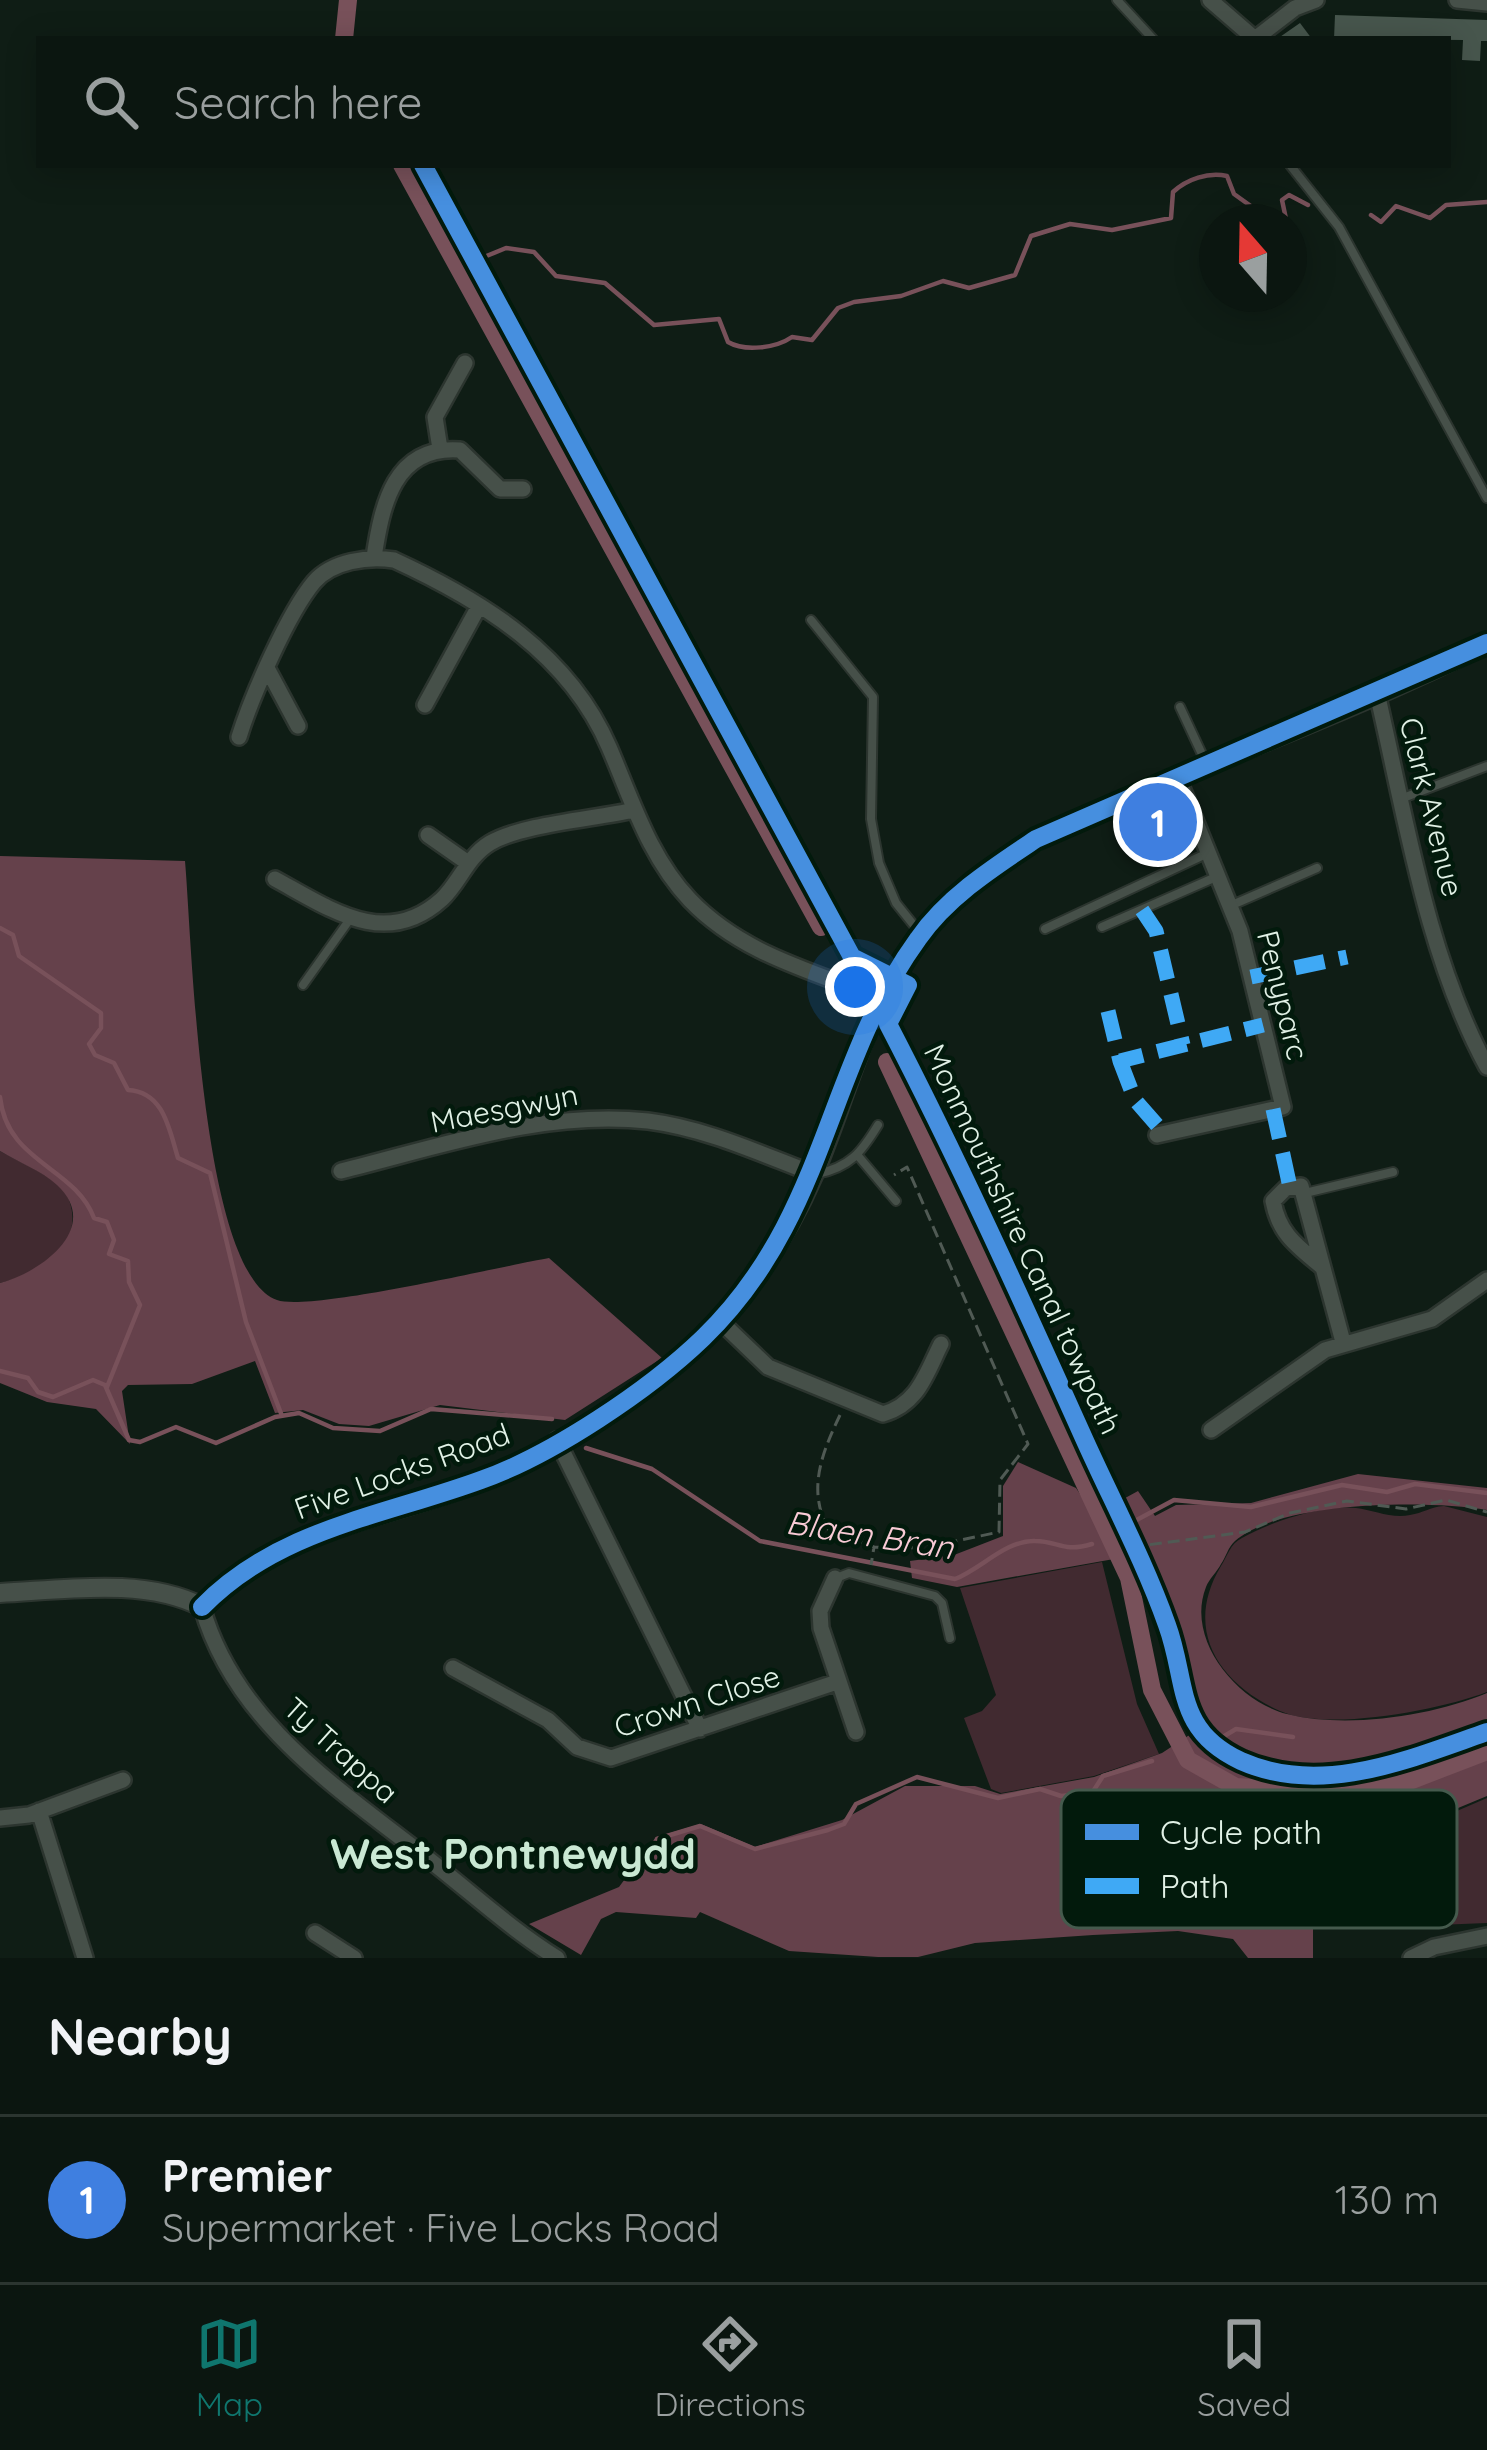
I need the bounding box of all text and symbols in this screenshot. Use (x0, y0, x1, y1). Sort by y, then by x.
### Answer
search box (36, 36, 1451, 168)
icon: search (78, 69, 144, 135)
text: Search here (174, 74, 422, 130)
north arrow (1199, 204, 1307, 312)
street label: Clark Avenue (1391, 714, 1473, 900)
pin: 1 (1119, 777, 1197, 867)
street label: Penyparc (1249, 927, 1317, 1063)
your location (825, 957, 885, 1017)
street label: Monmouthshire Canal towpath (916, 1038, 1130, 1440)
street label: Maesgwyn (427, 1075, 581, 1141)
street label: Five Locks Road (289, 1414, 515, 1528)
water label: Blaen Bran (784, 1501, 957, 1568)
street label: Crown Close (609, 1656, 785, 1746)
street label: Ty Trappa (276, 1689, 406, 1811)
legend (1061, 1790, 1457, 1928)
text: Cycle path (1160, 1811, 1322, 1852)
district label: West Pontnewydd (330, 1827, 696, 1880)
text: Path (1160, 1865, 1229, 1906)
text: Nearby (48, 2004, 232, 2068)
text: Premier (162, 2147, 332, 2203)
text: 1 (79, 2175, 95, 2224)
text: 130 m (1335, 2175, 1439, 2224)
text: Supermarket · Five Locks Road (162, 2203, 720, 2252)
tab: Map (196, 2311, 263, 2424)
tab: Directions (654, 2311, 806, 2424)
tab: Saved (1197, 2311, 1291, 2424)

